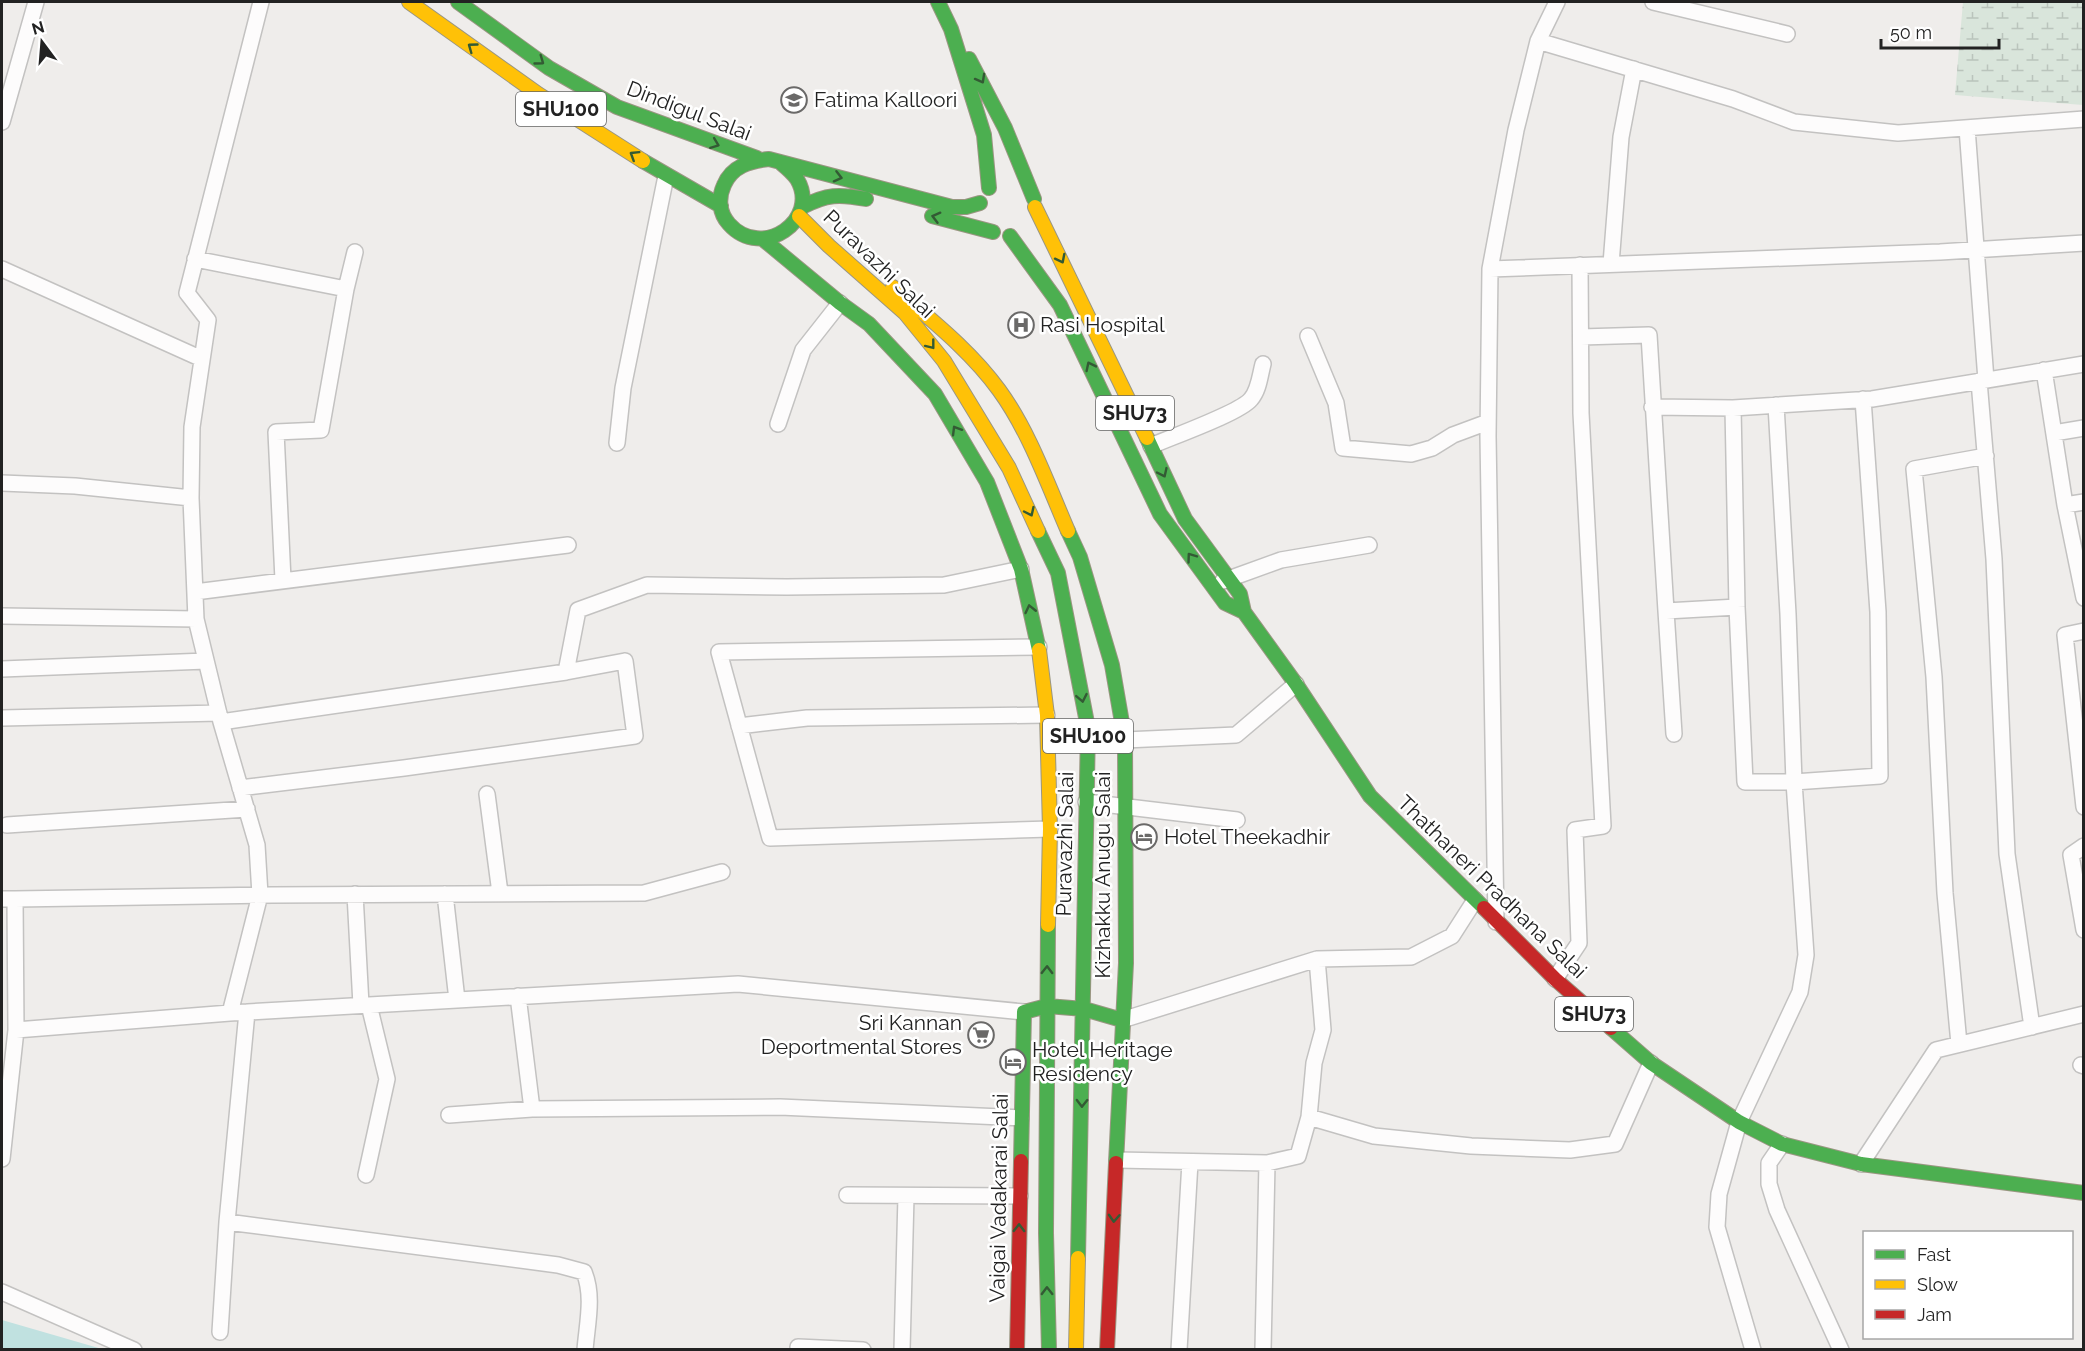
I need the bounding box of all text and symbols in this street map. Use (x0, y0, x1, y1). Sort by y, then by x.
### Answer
north arrow (12, 12, 72, 72)
scale bar (1881, 12, 2000, 50)
text: N (30, 17, 46, 39)
text: 50 m (1890, 22, 1932, 43)
one-way arrow (467, 43, 478, 54)
one-way arrow (533, 54, 544, 65)
one-way arrow (974, 73, 985, 83)
street label: Dindigul Salai (623, 75, 755, 146)
school or university icon: Fatima Kalloori (779, 85, 809, 115)
place label: Fatima Kalloori (814, 87, 957, 112)
road number: SHU100 (516, 92, 606, 126)
one-way arrow (709, 137, 720, 150)
one-way arrow (630, 151, 640, 163)
one-way arrow (832, 170, 842, 183)
street label: Puravazhi Salai (819, 204, 940, 323)
one-way arrow (932, 212, 942, 224)
one-way arrow (1054, 253, 1066, 264)
hospital icon: Rasi Hospital (1006, 310, 1036, 340)
place label: Rasi Hospital (1040, 312, 1165, 337)
one-way arrow (923, 338, 934, 349)
one-way arrow (1086, 362, 1098, 373)
road number: SHU73 (1096, 396, 1174, 430)
one-way arrow (952, 426, 963, 436)
one-way arrow (1156, 467, 1168, 478)
one-way arrow (1022, 505, 1034, 516)
one-way arrow (1187, 552, 1198, 563)
one-way arrow (1025, 604, 1038, 614)
one-way arrow (1075, 693, 1088, 703)
road number: SHU100 (1043, 719, 1133, 753)
street label: Puravazhi Salai (1051, 771, 1078, 917)
street label: Kizhakku Anugu Salai (1090, 771, 1115, 979)
street label: Thathaneri Pradhana Salai (1393, 790, 1592, 983)
hotel icon: Hotel Theekadhir (1129, 822, 1159, 852)
place label: Hotel Theekadhir (1164, 824, 1331, 849)
one-way arrow (1041, 966, 1054, 975)
road number: SHU73 (1555, 997, 1633, 1031)
place label: Sri Kannan Deportmental Stores (761, 1010, 962, 1059)
supermarket icon: Sri Kannan Deportmental Stores (966, 1020, 996, 1050)
place label: Hotel Heritage Residency (1032, 1037, 1173, 1086)
hotel icon: Hotel Heritage Residency (998, 1047, 1028, 1077)
street label: Vaigai Vadakarai Salai (984, 1093, 1013, 1303)
one-way arrow (1076, 1098, 1088, 1107)
one-way arrow (1107, 1214, 1120, 1223)
one-way arrow (1013, 1224, 1025, 1233)
legend (1863, 1231, 2073, 1339)
text: Fast (1917, 1244, 1951, 1265)
text: Slow (1917, 1274, 1958, 1295)
one-way arrow (1041, 1287, 1053, 1296)
text: Jam (1917, 1304, 1952, 1325)

